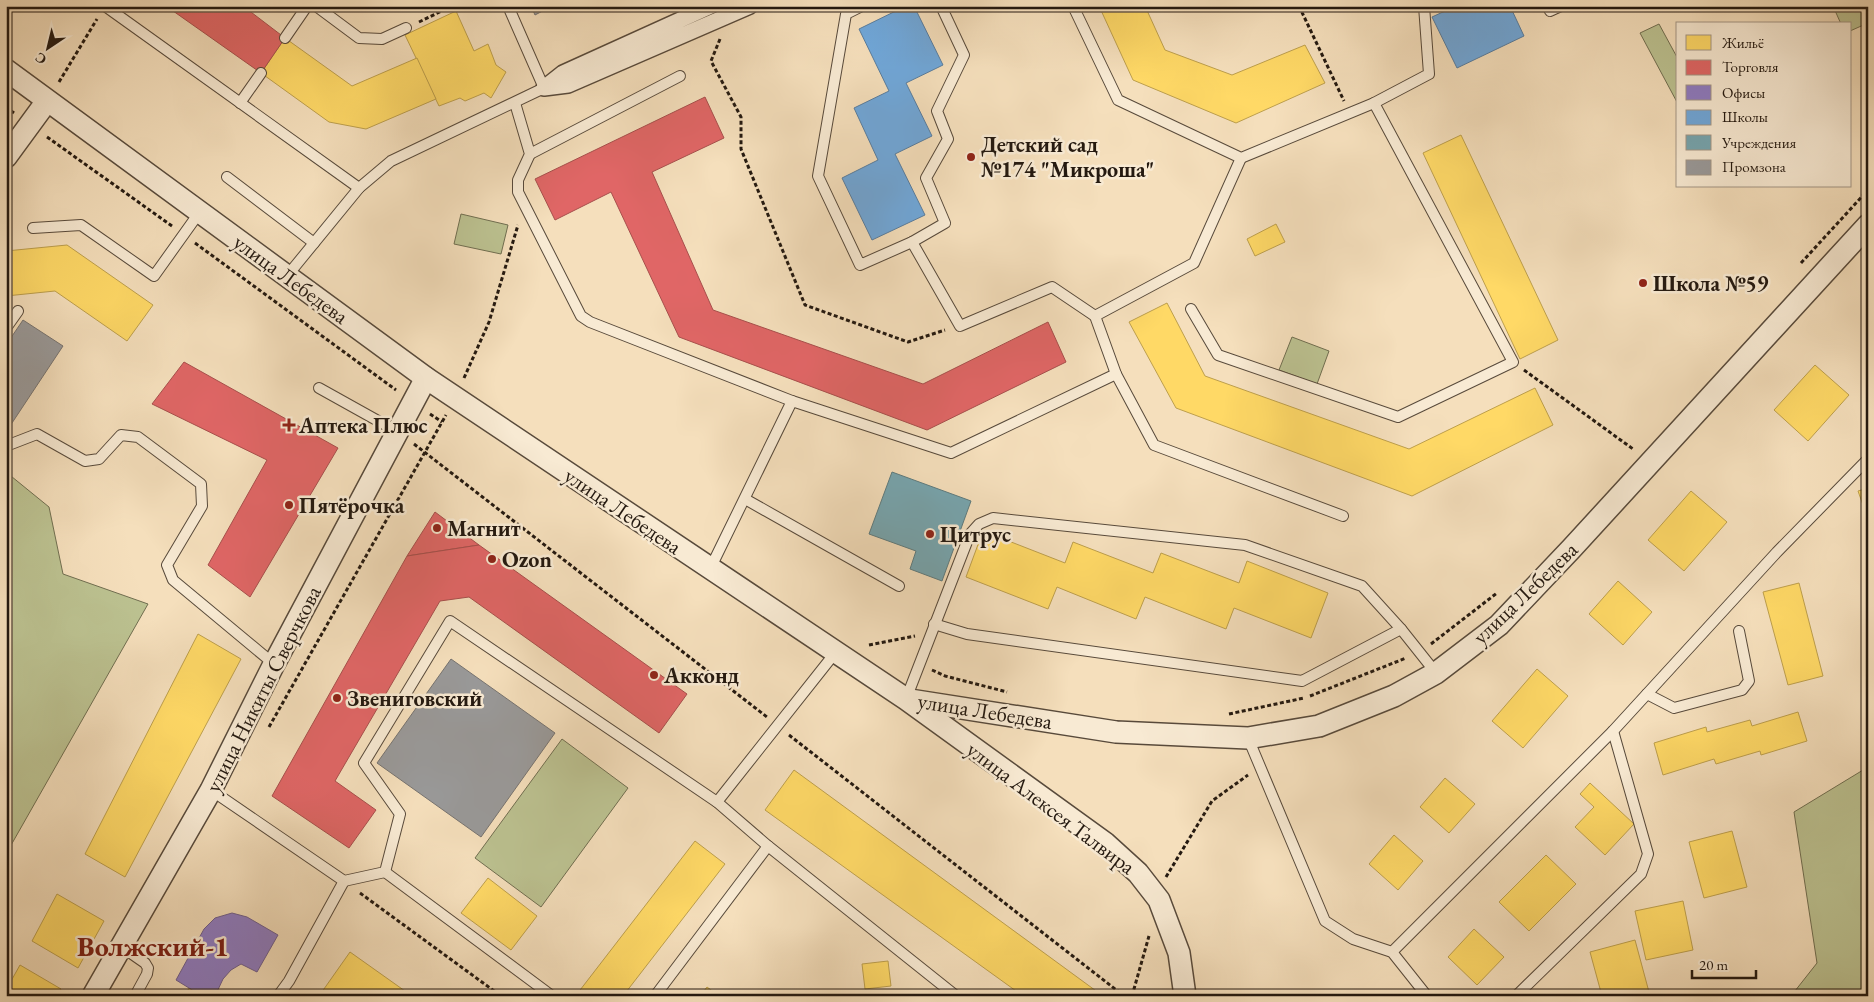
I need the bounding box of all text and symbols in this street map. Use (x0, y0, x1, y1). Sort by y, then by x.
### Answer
north arrow (22, 22, 72, 72)
legend (1676, 22, 1852, 188)
text: Жильё (1721, 33, 1764, 52)
text: С (31, 48, 50, 69)
text: Торговля (1722, 57, 1779, 76)
text: Офисы (1722, 83, 1765, 102)
text: Школы (1722, 107, 1768, 126)
place label: Детский сад №174 "Микроша" (981, 130, 1154, 184)
text: Учреждения (1721, 133, 1797, 152)
marker: Детский сад №174 "Микроша" (965, 151, 977, 163)
text: Промзона (1722, 157, 1786, 176)
street label: улица Лебедева (228, 227, 355, 331)
place label: Школа №59 (1653, 269, 1769, 298)
marker: Школа №59 (1637, 277, 1649, 289)
place label: Аптека Плюс (298, 411, 428, 440)
marker: Аптека Плюс (283, 419, 295, 431)
street label: улица Лебедева (559, 461, 688, 561)
place label: Пятёрочка (299, 491, 405, 520)
marker: Пятёрочка (283, 499, 295, 511)
place label: Магнит (447, 514, 521, 543)
place label: Цитрус (940, 520, 1011, 549)
marker: Магнит (431, 522, 443, 534)
marker: Цитрус (924, 528, 936, 540)
street label: улица Лебедева (1466, 535, 1584, 651)
place label: Ozon (502, 545, 552, 574)
marker: Ozon (486, 553, 498, 565)
street label: улица Никиты Сверчкова (198, 581, 328, 797)
place label: Акконд (663, 661, 740, 690)
marker: Акконд (648, 669, 660, 681)
place label: Звениговский (347, 684, 482, 713)
street label: улица Лебедева (916, 686, 1054, 736)
marker: Звениговский (331, 692, 343, 704)
street label: улица Алексея Талвира (961, 735, 1141, 881)
district label: Волжский-1 (77, 928, 229, 964)
scale bar (1692, 947, 1755, 979)
text: 20 m (1699, 955, 1728, 974)

